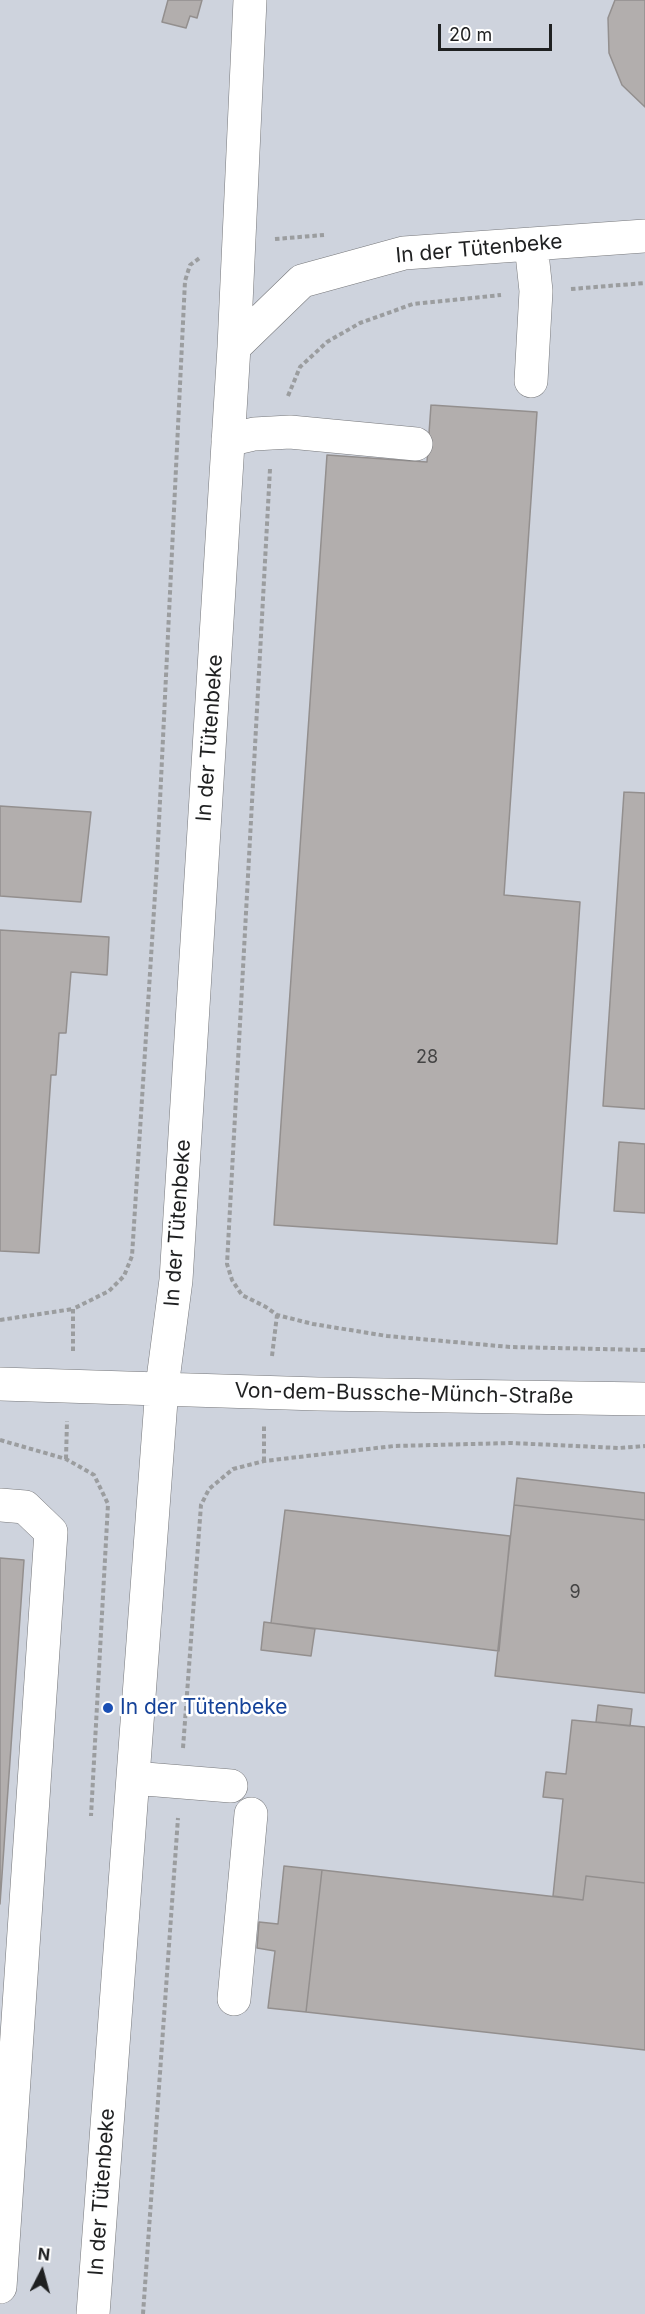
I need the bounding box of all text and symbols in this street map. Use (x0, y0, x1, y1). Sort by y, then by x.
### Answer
scale bar (441, 12, 555, 50)
text: 20 m (449, 24, 492, 45)
street label: In der Tütenbeke (394, 229, 564, 269)
street label: In der Tütenbeke (192, 654, 228, 822)
house number: 28 (416, 1047, 438, 1069)
street label: In der Tütenbeke (160, 1139, 196, 1307)
street label: Von-dem-Bussche-Münch-Straße (234, 1378, 574, 1410)
house number: 9 (569, 1582, 581, 1604)
place label: In der Tütenbeke (120, 1695, 287, 1721)
marker: In der Tütenbeke (101, 1701, 115, 1715)
street label: In der Tütenbeke (84, 2108, 120, 2276)
north arrow (12, 2242, 72, 2302)
text: N (37, 2244, 51, 2265)

